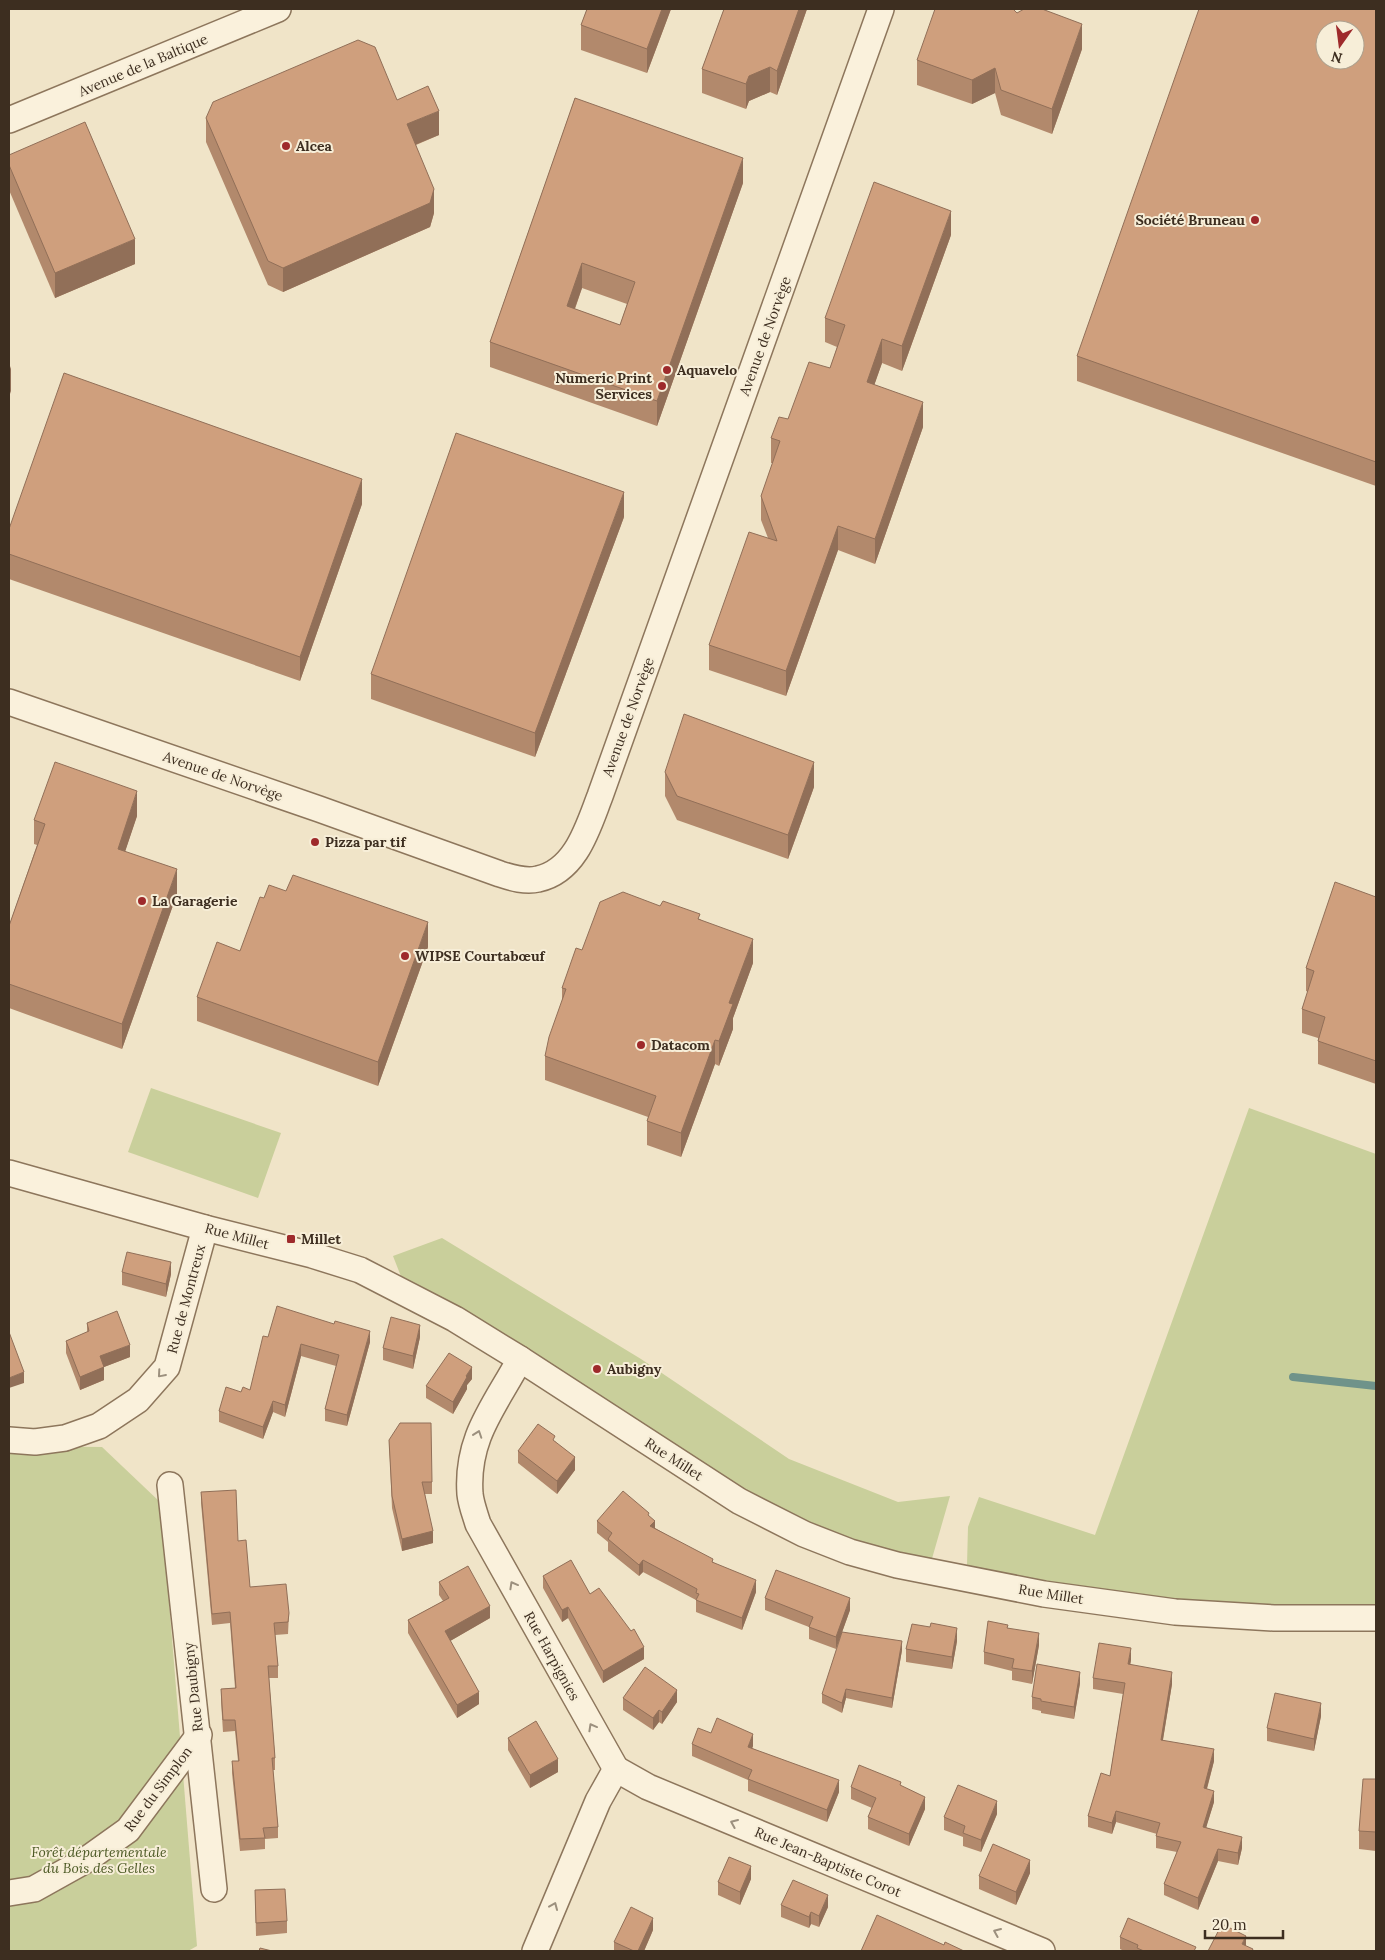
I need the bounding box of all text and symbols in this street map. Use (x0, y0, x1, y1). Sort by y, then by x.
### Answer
north arrow (1315, 20, 1365, 70)
street label: Avenue de la Baltique (75, 29, 211, 101)
text: N (1329, 48, 1344, 68)
place label: Alcea (296, 137, 333, 155)
marker: Alcea (280, 140, 292, 152)
place label: Société Bruneau (1135, 211, 1245, 229)
marker: Société Bruneau (1249, 214, 1261, 226)
street label: Avenue de Norvège (735, 274, 795, 399)
place label: Aquavelo (677, 361, 737, 379)
marker: Aquavelo (661, 364, 673, 376)
place label: Numeric Print Services (555, 369, 652, 403)
marker: Numeric Print Services (656, 380, 668, 392)
street label: Avenue de Norvège (598, 655, 658, 780)
street label: Avenue de Norvège (160, 747, 286, 805)
place label: Pizza par tif (325, 833, 406, 851)
marker: Pizza par tif (309, 836, 321, 848)
place label: La Garagerie (152, 892, 238, 910)
marker: La Garagerie (136, 895, 148, 907)
place label: WIPSE Courtabœuf (415, 947, 546, 965)
marker: WIPSE Courtabœuf (399, 950, 411, 962)
place label: Datacom (651, 1036, 710, 1054)
marker: Datacom (635, 1039, 647, 1051)
street label: Rue Millet (203, 1219, 272, 1253)
place label: Millet (301, 1230, 341, 1248)
marker: Millet (285, 1233, 297, 1245)
street label: Rue de Montreux (163, 1242, 209, 1355)
place label: Aubigny (607, 1360, 662, 1378)
marker: Aubigny (591, 1363, 603, 1375)
one-way arrow (158, 1368, 166, 1377)
one-way arrow (472, 1430, 482, 1438)
street label: Rue Millet (642, 1434, 707, 1485)
street label: Rue Millet (1017, 1580, 1085, 1608)
one-way arrow (509, 1581, 519, 1590)
street label: Rue Harpignies (520, 1608, 584, 1704)
street label: Rue Daubigny (179, 1641, 207, 1733)
one-way arrow (588, 1723, 598, 1732)
street label: Rue du Simplon (120, 1742, 196, 1835)
one-way arrow (730, 1818, 739, 1829)
street label: Rue Jean-Baptiste Corot (752, 1823, 905, 1901)
park label: Forêt départementale du Bois des Gelles (31, 1843, 167, 1877)
one-way arrow (547, 1902, 558, 1911)
scale bar (1205, 1908, 1282, 1940)
text: 20 m (1212, 1915, 1247, 1934)
one-way arrow (993, 1928, 1002, 1939)

